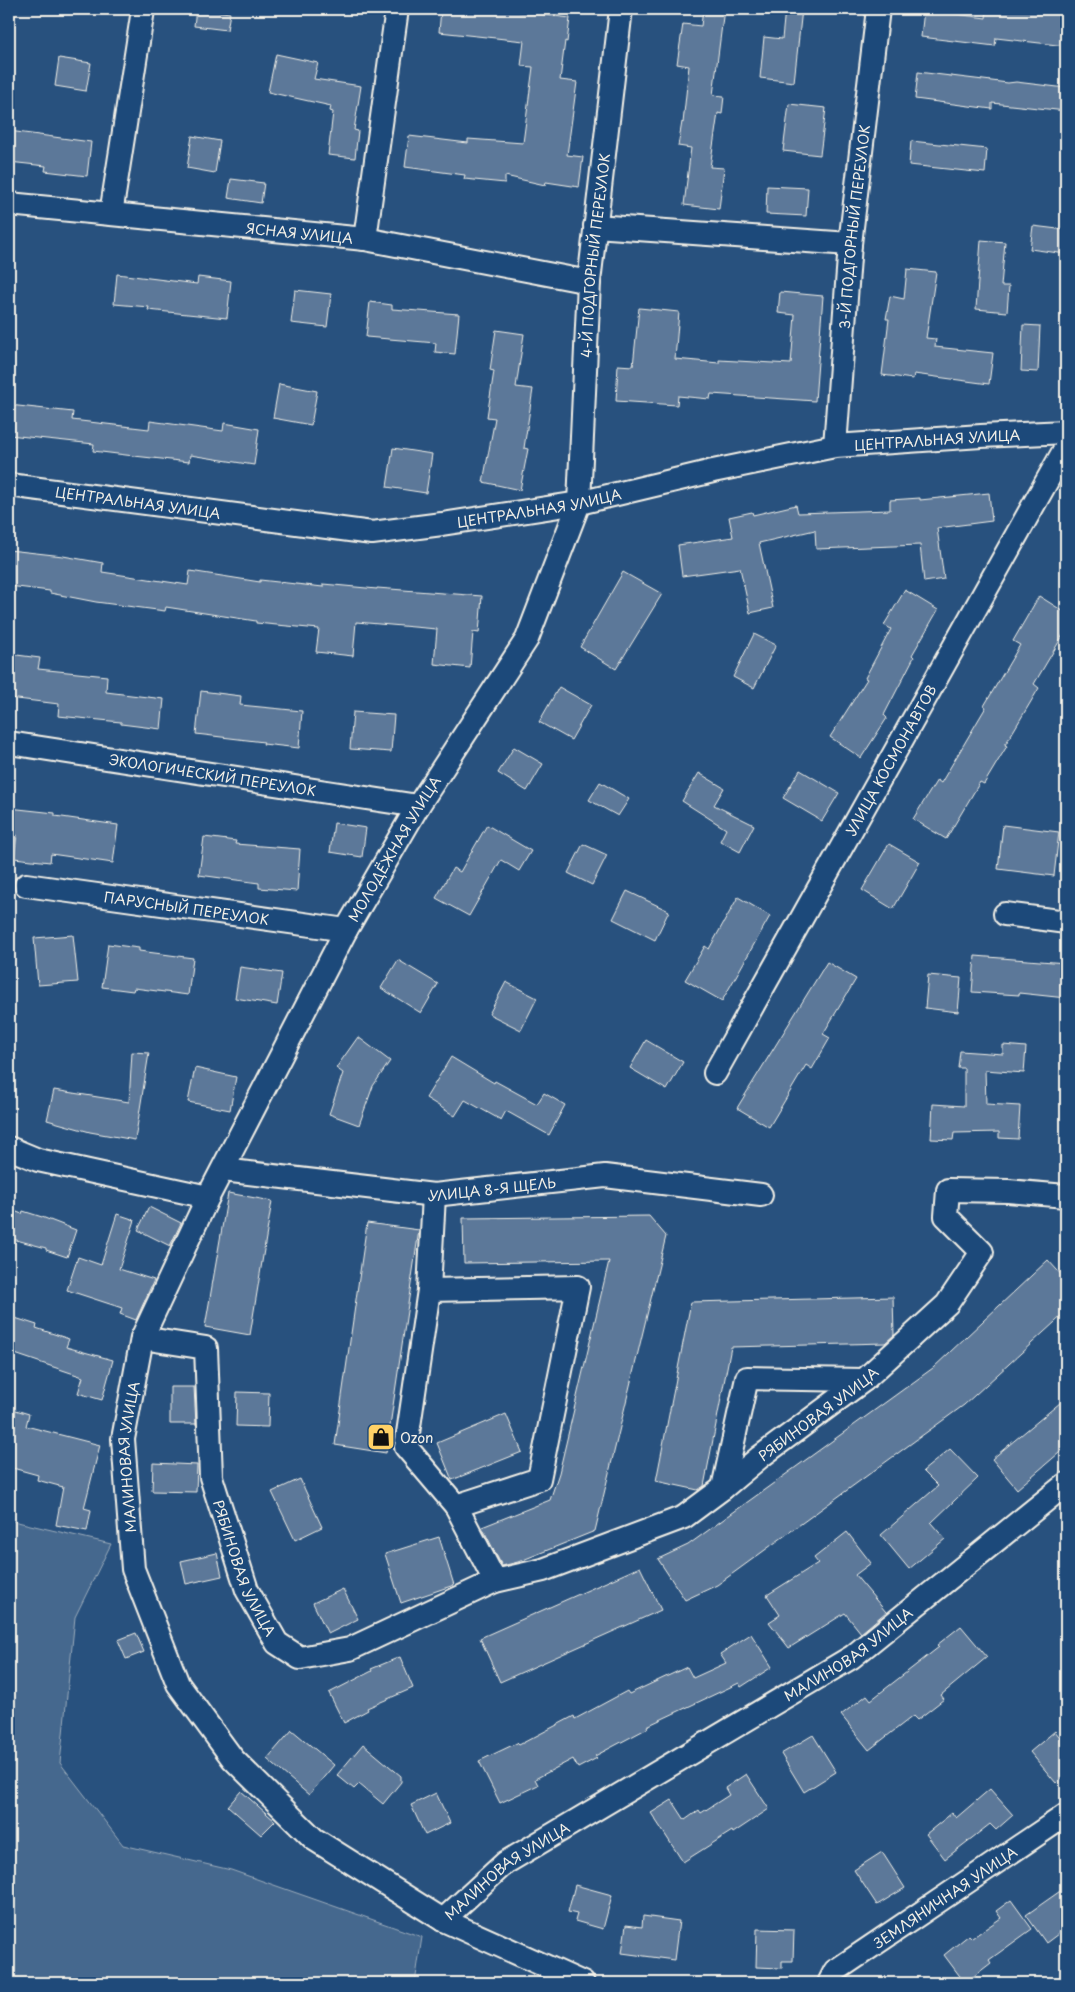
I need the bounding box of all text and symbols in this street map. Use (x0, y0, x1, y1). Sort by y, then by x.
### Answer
street label: 3-Й ПОДГОРНЫЙ ПЕРЕУЛОК (833, 123, 875, 330)
street label: 4-Й ПОДГОРНЫЙ ПЕРЕУЛОК (575, 152, 615, 358)
street label: ЯСНАЯ УЛИЦА (245, 217, 354, 248)
street label: ЦЕНТРАЛЬНАЯ УЛИЦА (853, 424, 1021, 455)
street label: ЦЕНТРАЛЬНАЯ УЛИЦА (54, 481, 222, 523)
street label: ЦЕНТРАЛЬНАЯ УЛИЦА (455, 483, 623, 532)
street label: УЛИЦА КОСМОНАВТОВ (840, 681, 941, 839)
street label: ЭКОЛОГИЧЕСКИЙ ПЕРЕУЛОК (108, 748, 317, 801)
street label: МОЛОДЁЖНАЯ УЛИЦА (343, 771, 446, 926)
street label: ПАРУСНЫЙ ПЕРЕУЛОК (103, 886, 270, 930)
street label: УЛИЦА 8-Я ЩЕЛЬ (427, 1171, 557, 1206)
street label: РЯБИНОВАЯ УЛИЦА (754, 1361, 883, 1466)
street label: МАЛИНОВАЯ УЛИЦА (112, 1379, 144, 1533)
shop icon: Ozon (366, 1422, 396, 1452)
place label: Ozon (400, 1427, 433, 1448)
street label: РЯБИНОВАЯ УЛИЦА (208, 1497, 282, 1640)
street label: МАЛИНОВАЯ УЛИЦА (779, 1602, 917, 1706)
street label: МАЛИНОВАЯ УЛИЦА (439, 1817, 573, 1925)
street label: ЗЕМЛЯНИЧНАЯ УЛИЦА (868, 1841, 1021, 1953)

